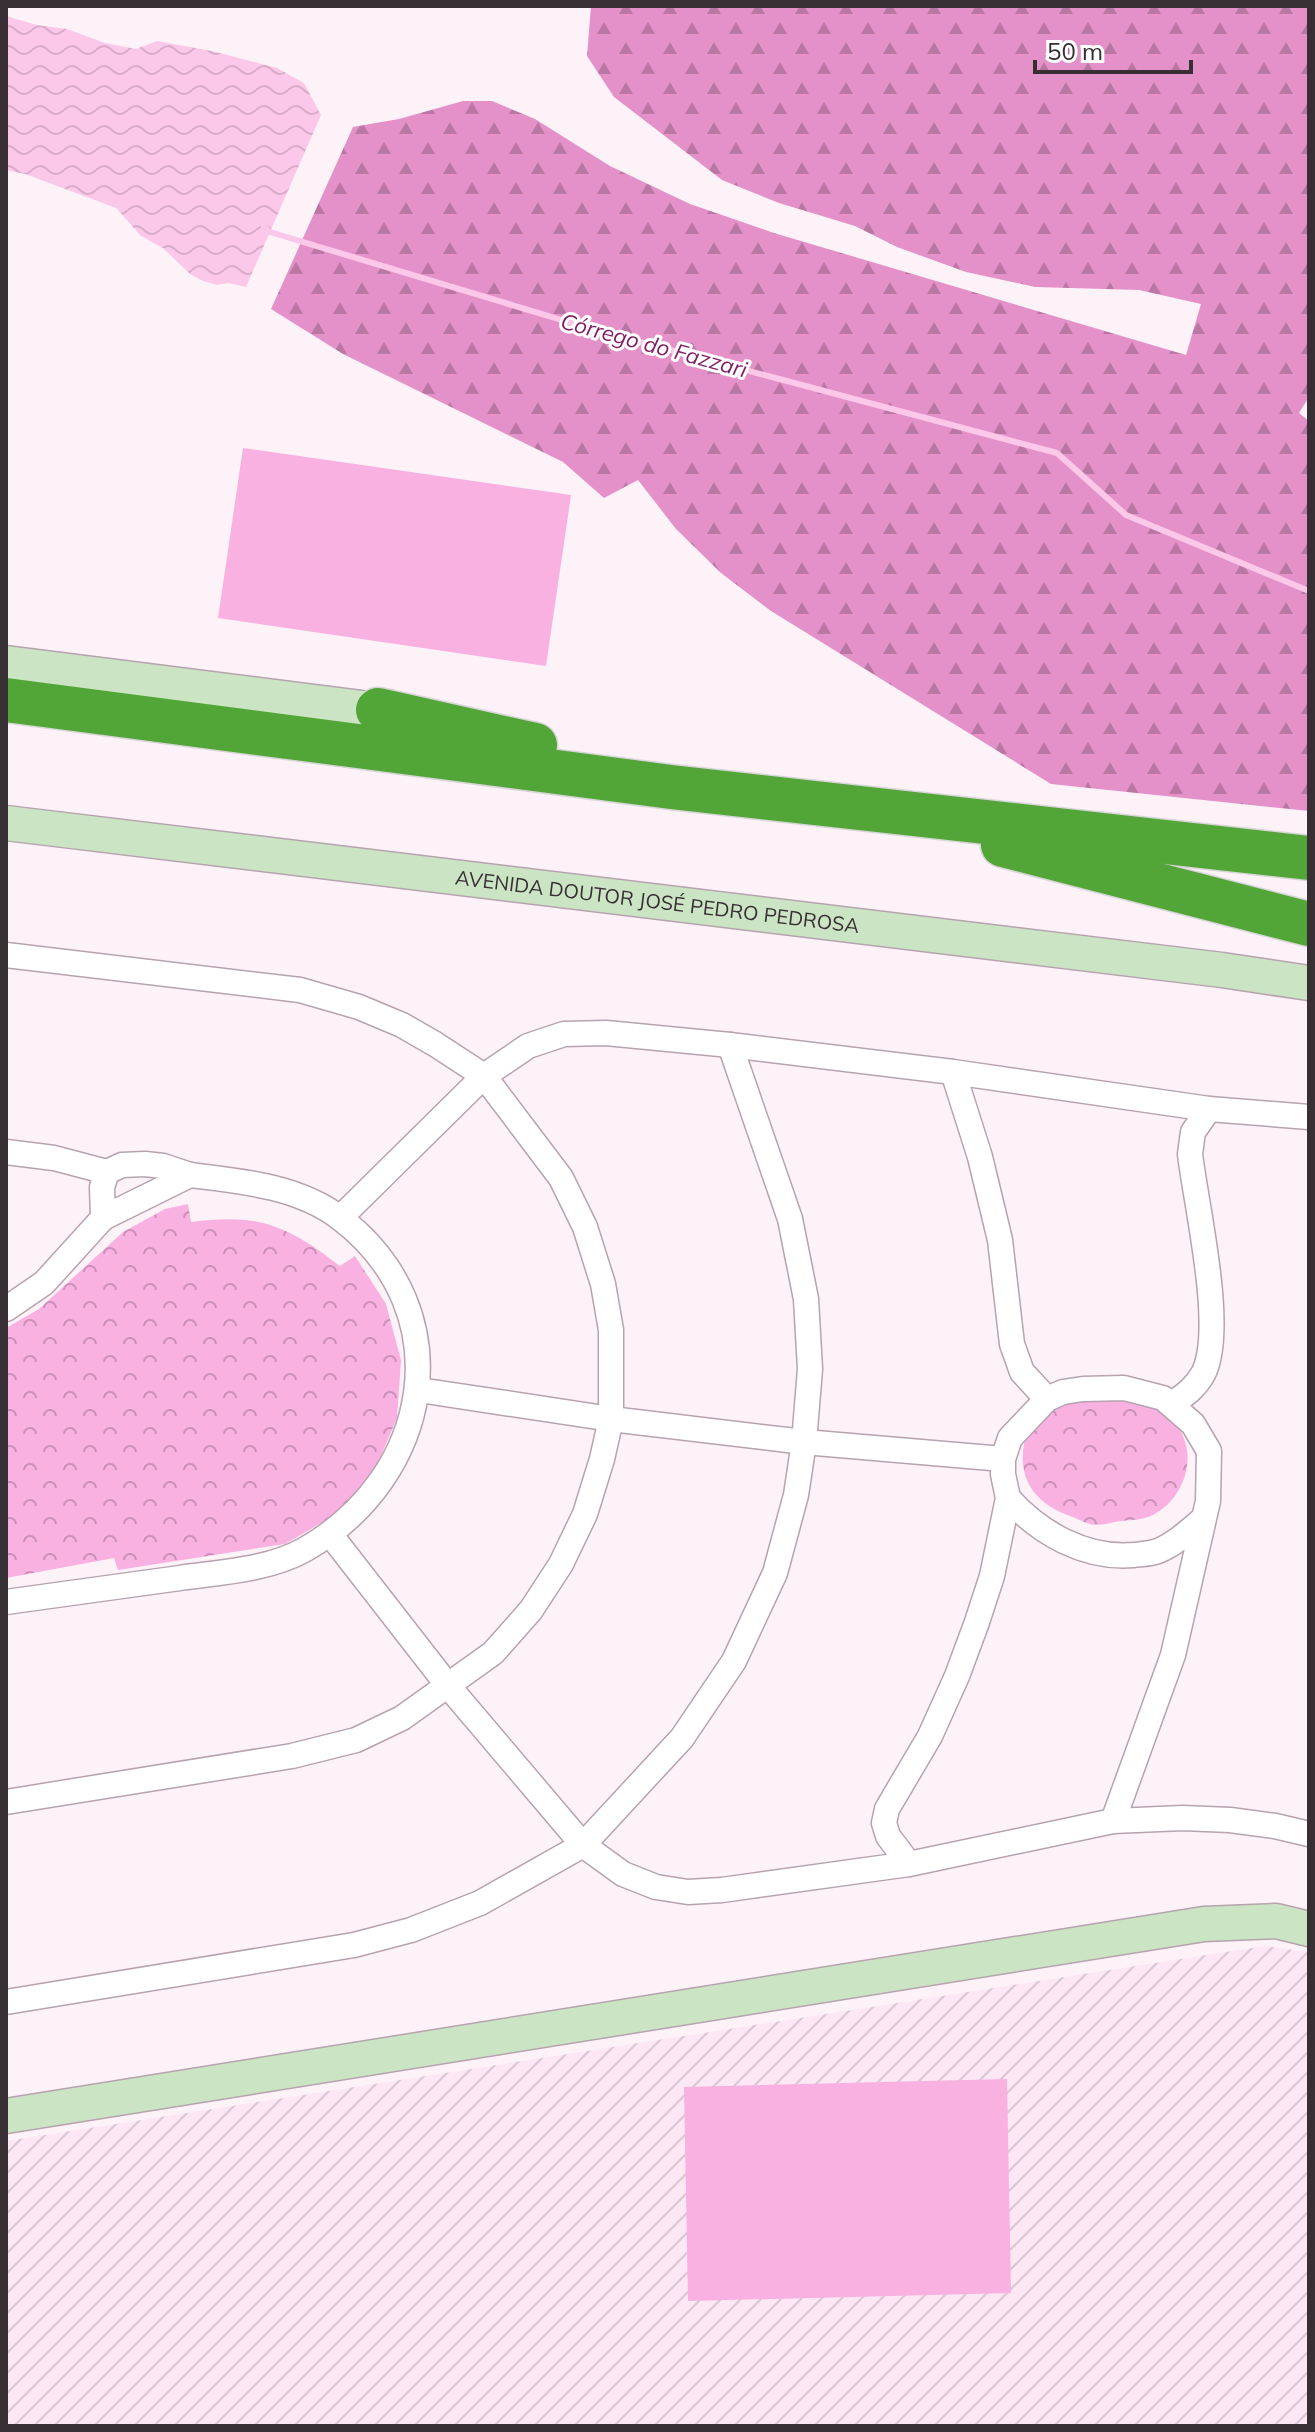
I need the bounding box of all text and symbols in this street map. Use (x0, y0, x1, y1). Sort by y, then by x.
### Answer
scale bar (1035, 24, 1191, 74)
text: 50 m (1047, 36, 1103, 66)
water label: Córrego do Fazzari (558, 307, 751, 384)
street label: AVENIDA DOUTOR JOSÉ PEDRO PEDROSA (454, 864, 861, 938)

